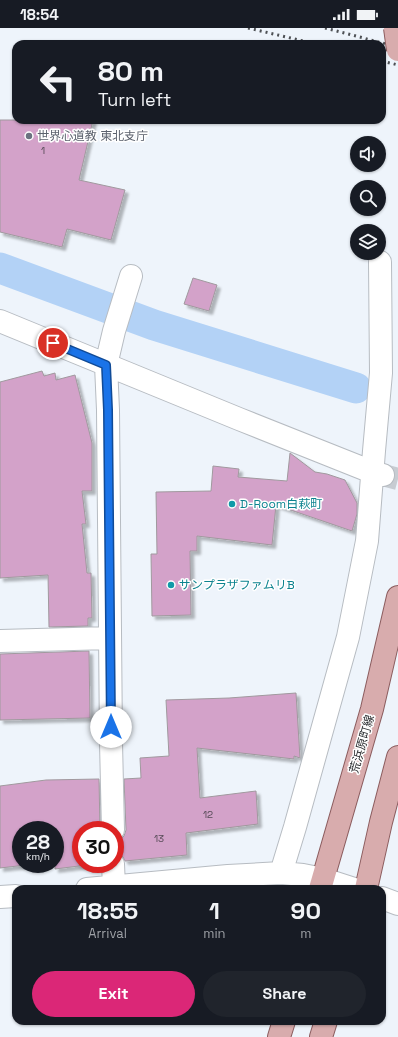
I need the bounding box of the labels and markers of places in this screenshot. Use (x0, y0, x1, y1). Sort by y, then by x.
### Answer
place label: 世界心道教 東北支庁 (37, 128, 148, 144)
marker: 世界心道教 東北支庁 (24, 131, 34, 141)
pin (36, 326, 70, 360)
place label: D-Room白萩町 (240, 496, 322, 512)
marker: D-Room白萩町 (227, 499, 237, 509)
place label: サンプラザファムリB (179, 577, 295, 593)
marker: サンプラザファムリB (166, 580, 176, 590)

